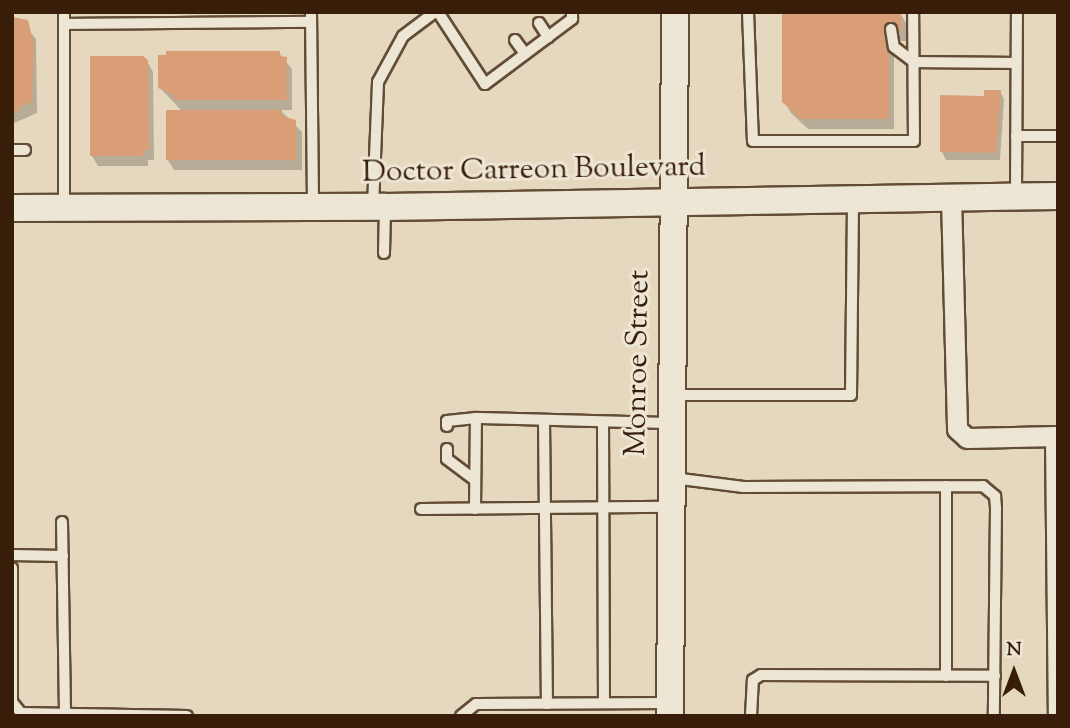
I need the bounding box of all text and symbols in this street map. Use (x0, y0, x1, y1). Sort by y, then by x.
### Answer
street label: Doctor Carreon Boulevard (362, 150, 706, 192)
street label: Monroe Street (619, 269, 659, 457)
north arrow (979, 637, 1049, 707)
text: N (1006, 637, 1022, 664)

